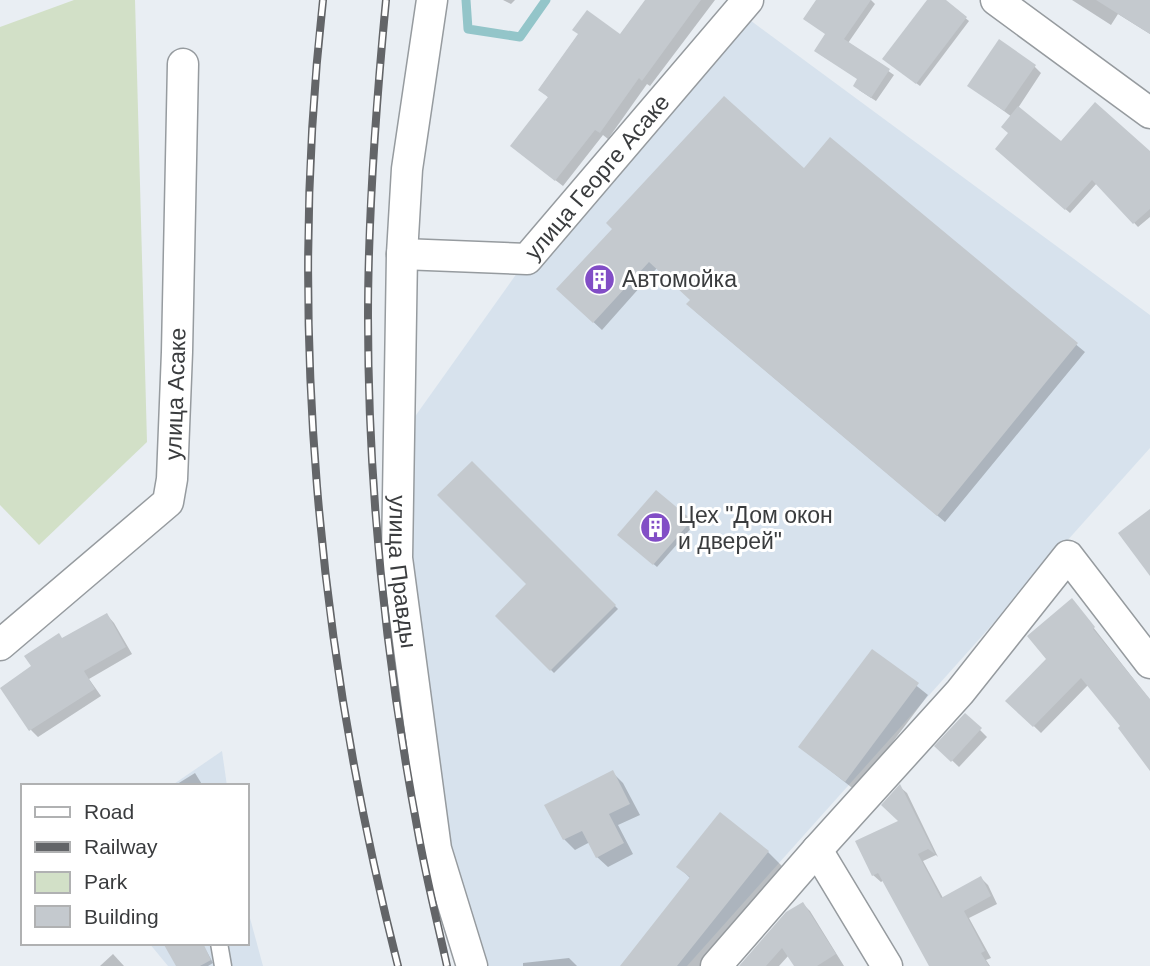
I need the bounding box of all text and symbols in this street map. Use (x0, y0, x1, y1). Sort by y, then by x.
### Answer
street label: улица Георге Асаке (519, 89, 675, 265)
building icon: Автомойка (582, 262, 616, 296)
place label: Автомойка (622, 266, 737, 292)
street label: улица Асаке (160, 328, 191, 461)
street label: улица Правды (384, 495, 422, 650)
place label: Цех "Дом окон и дверей" (678, 502, 833, 554)
building icon: Цех "Дом окон и дверей" (638, 511, 672, 545)
legend (21, 784, 248, 945)
text: Road (84, 800, 134, 823)
text: Railway (84, 835, 158, 858)
text: Park (84, 870, 128, 893)
text: Building (84, 905, 159, 928)

